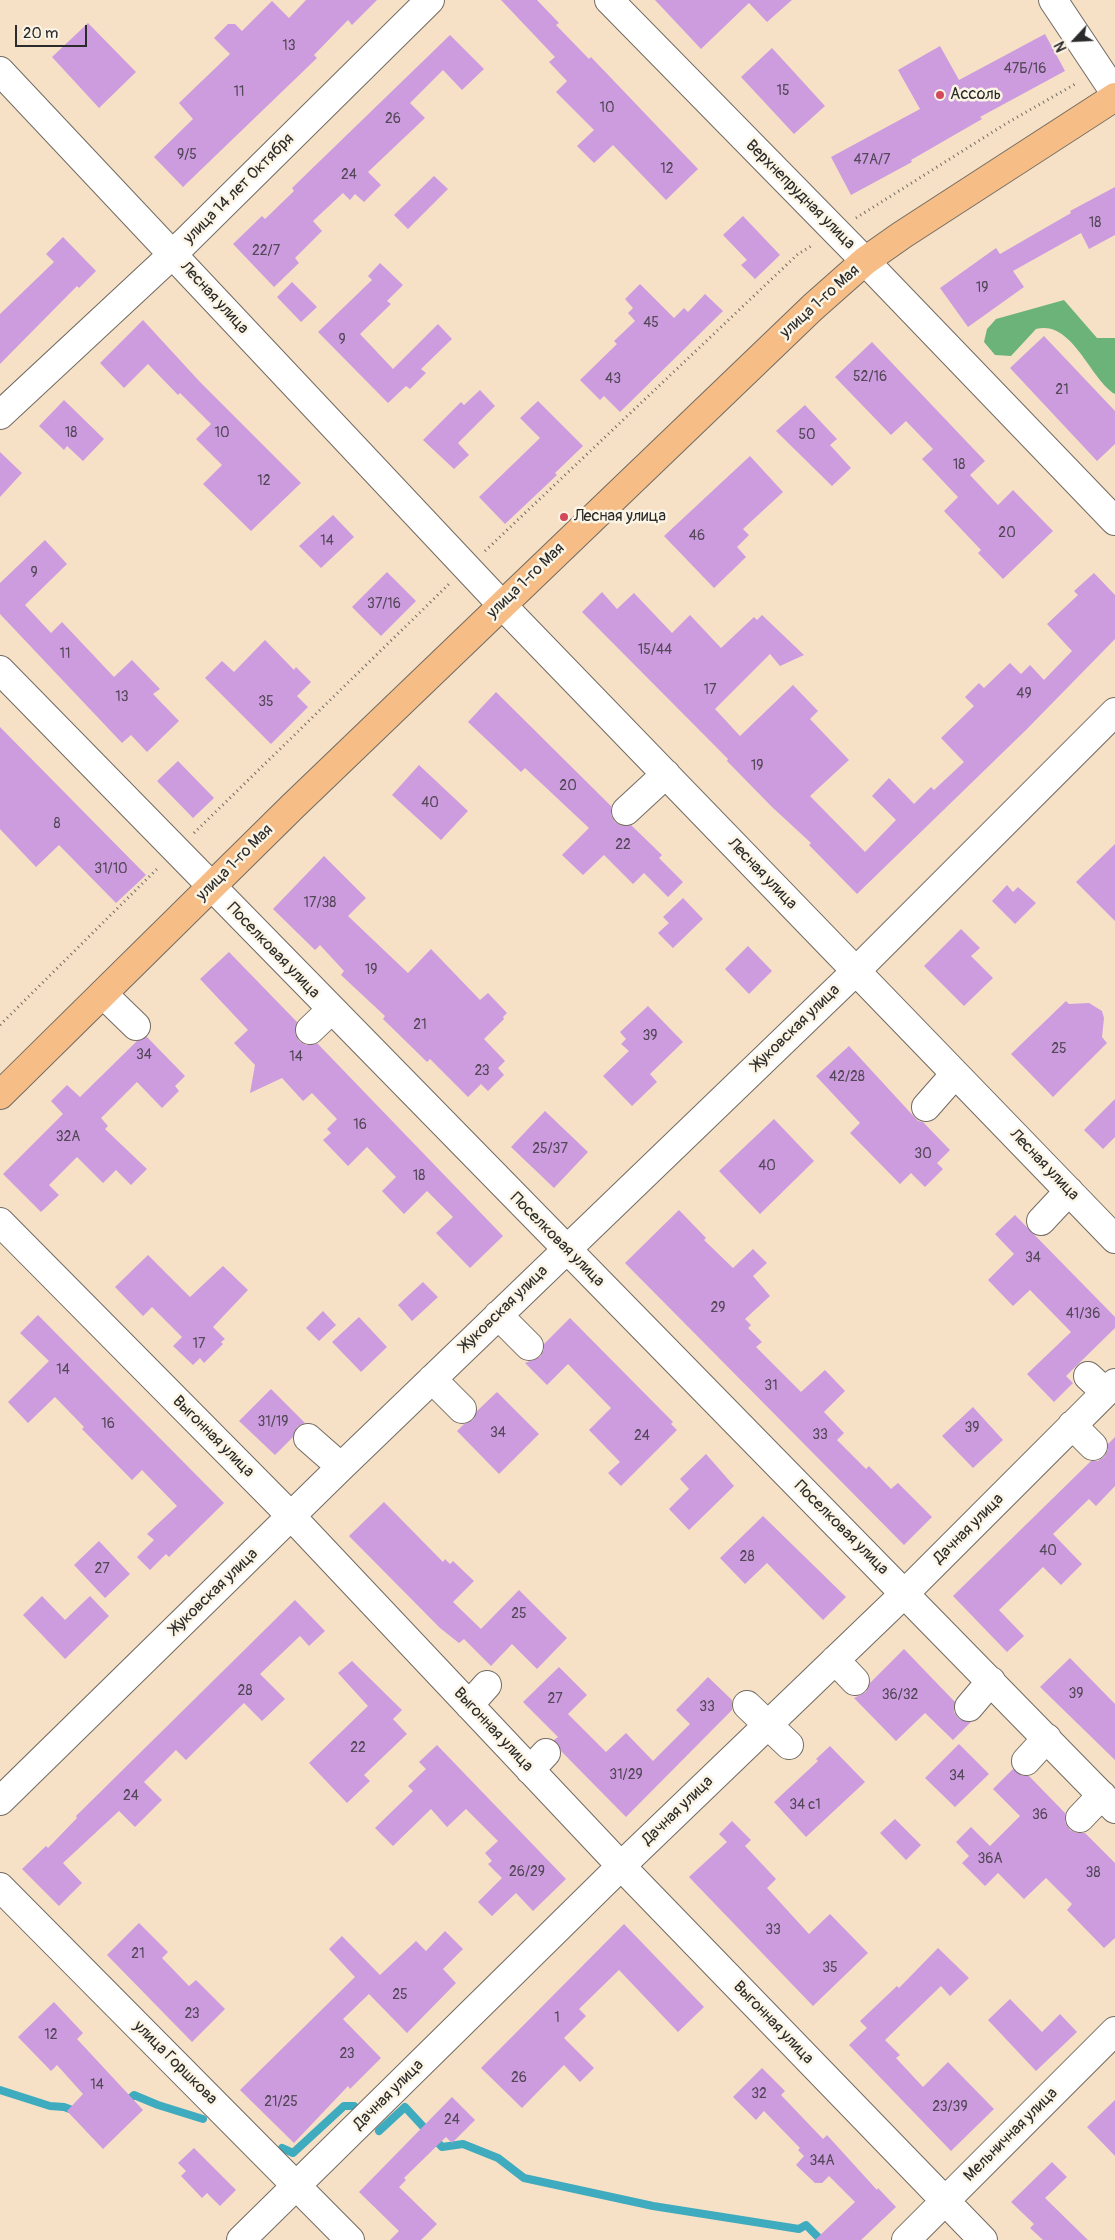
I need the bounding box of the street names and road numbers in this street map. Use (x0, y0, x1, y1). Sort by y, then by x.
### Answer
street label: улица 14 лет Октября (180, 130, 298, 248)
street label: Верхнепрудная улица (741, 136, 859, 254)
street label: Лесная улица (176, 258, 252, 338)
street label: улица 1-го Мая (776, 261, 864, 343)
street label: улица 1-го Мая (483, 539, 569, 623)
street label: улица 1-го Мая (193, 821, 277, 905)
street label: Лесная улица (723, 834, 801, 914)
street label: Поселковая улица (222, 899, 324, 1003)
street label: Жуковская улица (748, 981, 844, 1075)
street label: Лесная улица (1005, 1125, 1083, 1205)
street label: Поселковая улица (506, 1189, 608, 1291)
street label: Жуковская улица (456, 1262, 552, 1356)
street label: Выгонная улица (168, 1392, 258, 1482)
street label: Поселковая улица (790, 1477, 892, 1579)
street label: Дачная улица (930, 1490, 1008, 1568)
street label: Жуковская улица (166, 1545, 262, 1639)
street label: Выгонная улица (449, 1684, 537, 1776)
street label: Дачная улица (638, 1772, 718, 1850)
street label: Выгонная улица (729, 1978, 817, 2068)
street label: улица Горшкова (129, 2017, 221, 2109)
street label: Дачная улица (350, 2056, 428, 2134)
street label: Мельничная улица (960, 2084, 1062, 2186)

